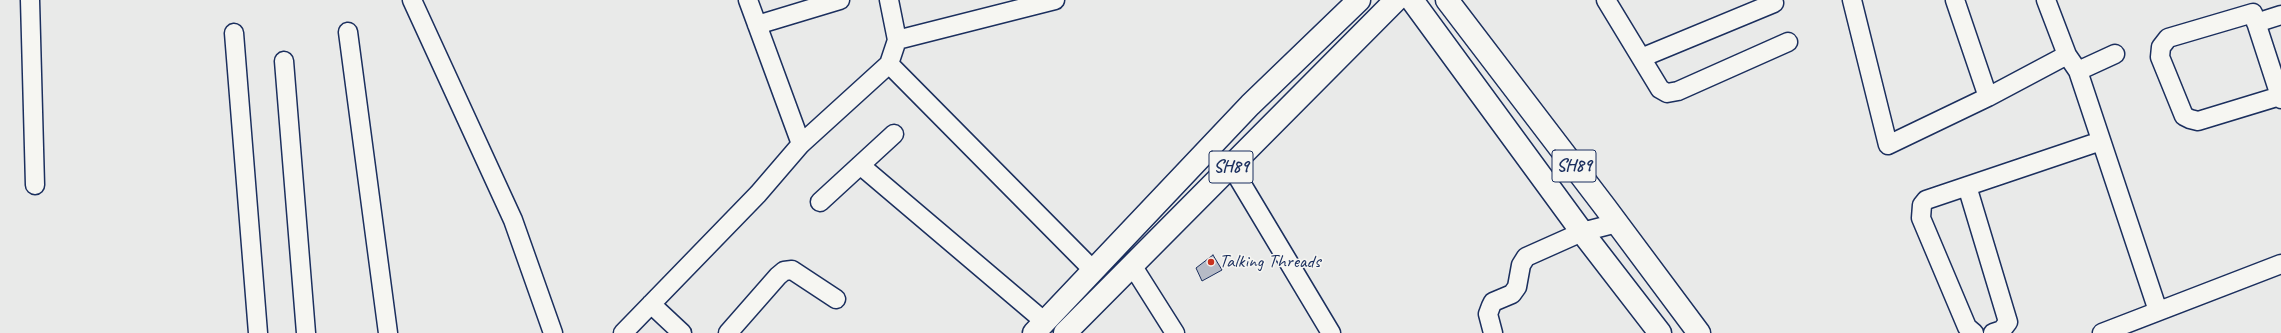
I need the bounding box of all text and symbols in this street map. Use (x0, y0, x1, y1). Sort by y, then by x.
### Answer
road number: SH89 (1552, 150, 1596, 182)
road number: SH89 (1209, 151, 1253, 183)
place label: Talking Threads (1219, 251, 1320, 273)
marker: Talking Threads (1206, 257, 1216, 267)

